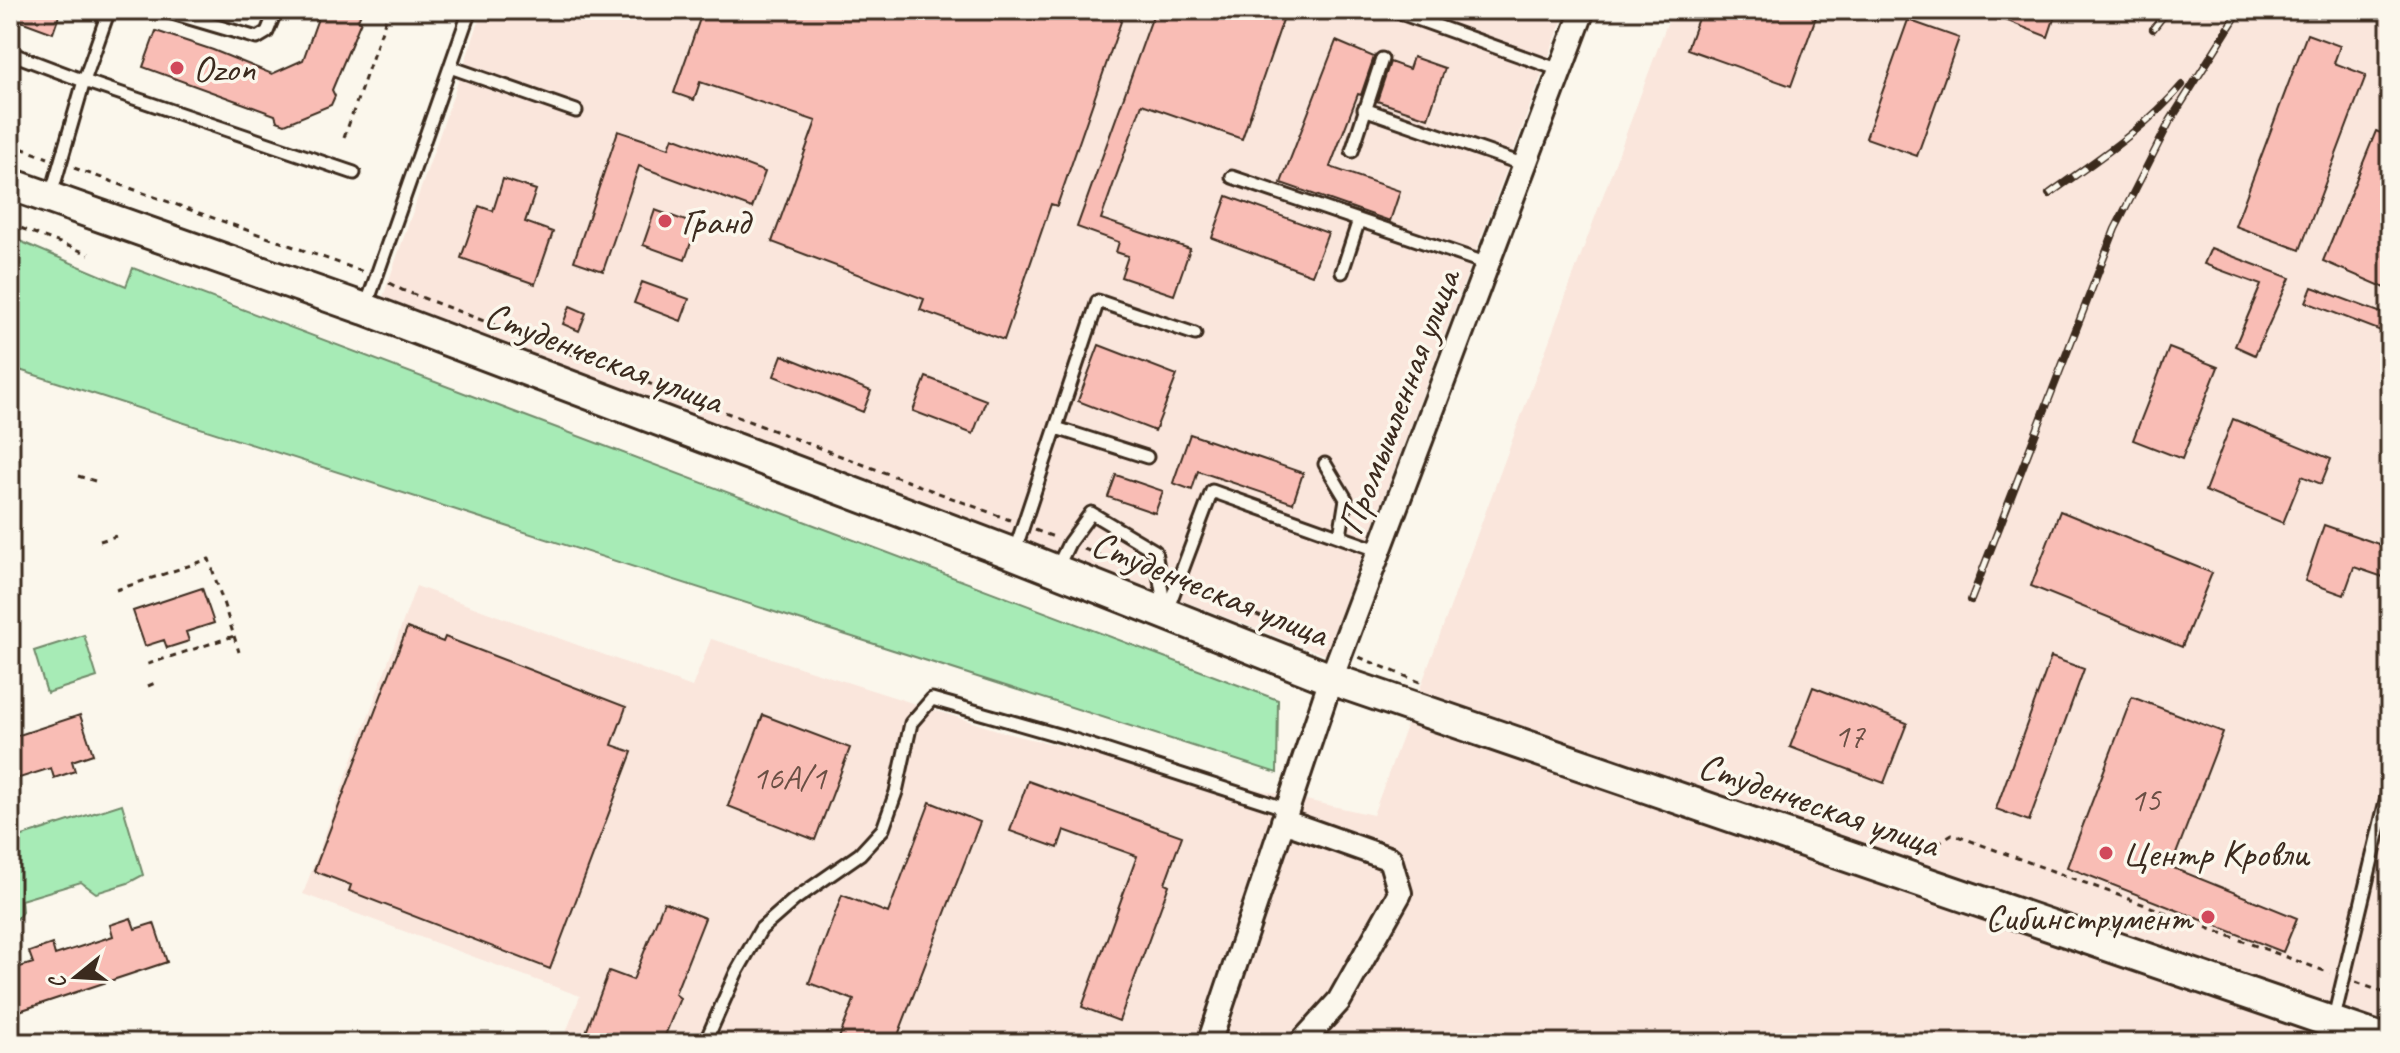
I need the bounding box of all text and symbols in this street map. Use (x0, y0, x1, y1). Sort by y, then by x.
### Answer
place label: Ozon (193, 45, 256, 92)
marker: Ozon (168, 59, 186, 77)
place label: Гранд (681, 198, 753, 245)
marker: Гранд (656, 212, 674, 230)
street label: Промышленная улица (1326, 260, 1472, 541)
street label: Студенческая улица (478, 291, 732, 425)
street label: Студенческая улица (1085, 520, 1337, 658)
house number: 17 (1834, 714, 1866, 757)
street label: Студенческая улица (1693, 741, 1948, 868)
house number: 16А/1 (752, 756, 828, 799)
house number: 15 (2130, 778, 2162, 821)
place label: Центр Кровли (2122, 830, 2311, 877)
marker: Центр Кровли (2097, 844, 2115, 862)
place label: Сибинструмент (1985, 894, 2195, 941)
marker: Сибинструмент (2199, 908, 2217, 926)
north arrow (36, 937, 116, 1017)
text: С (42, 970, 73, 992)

